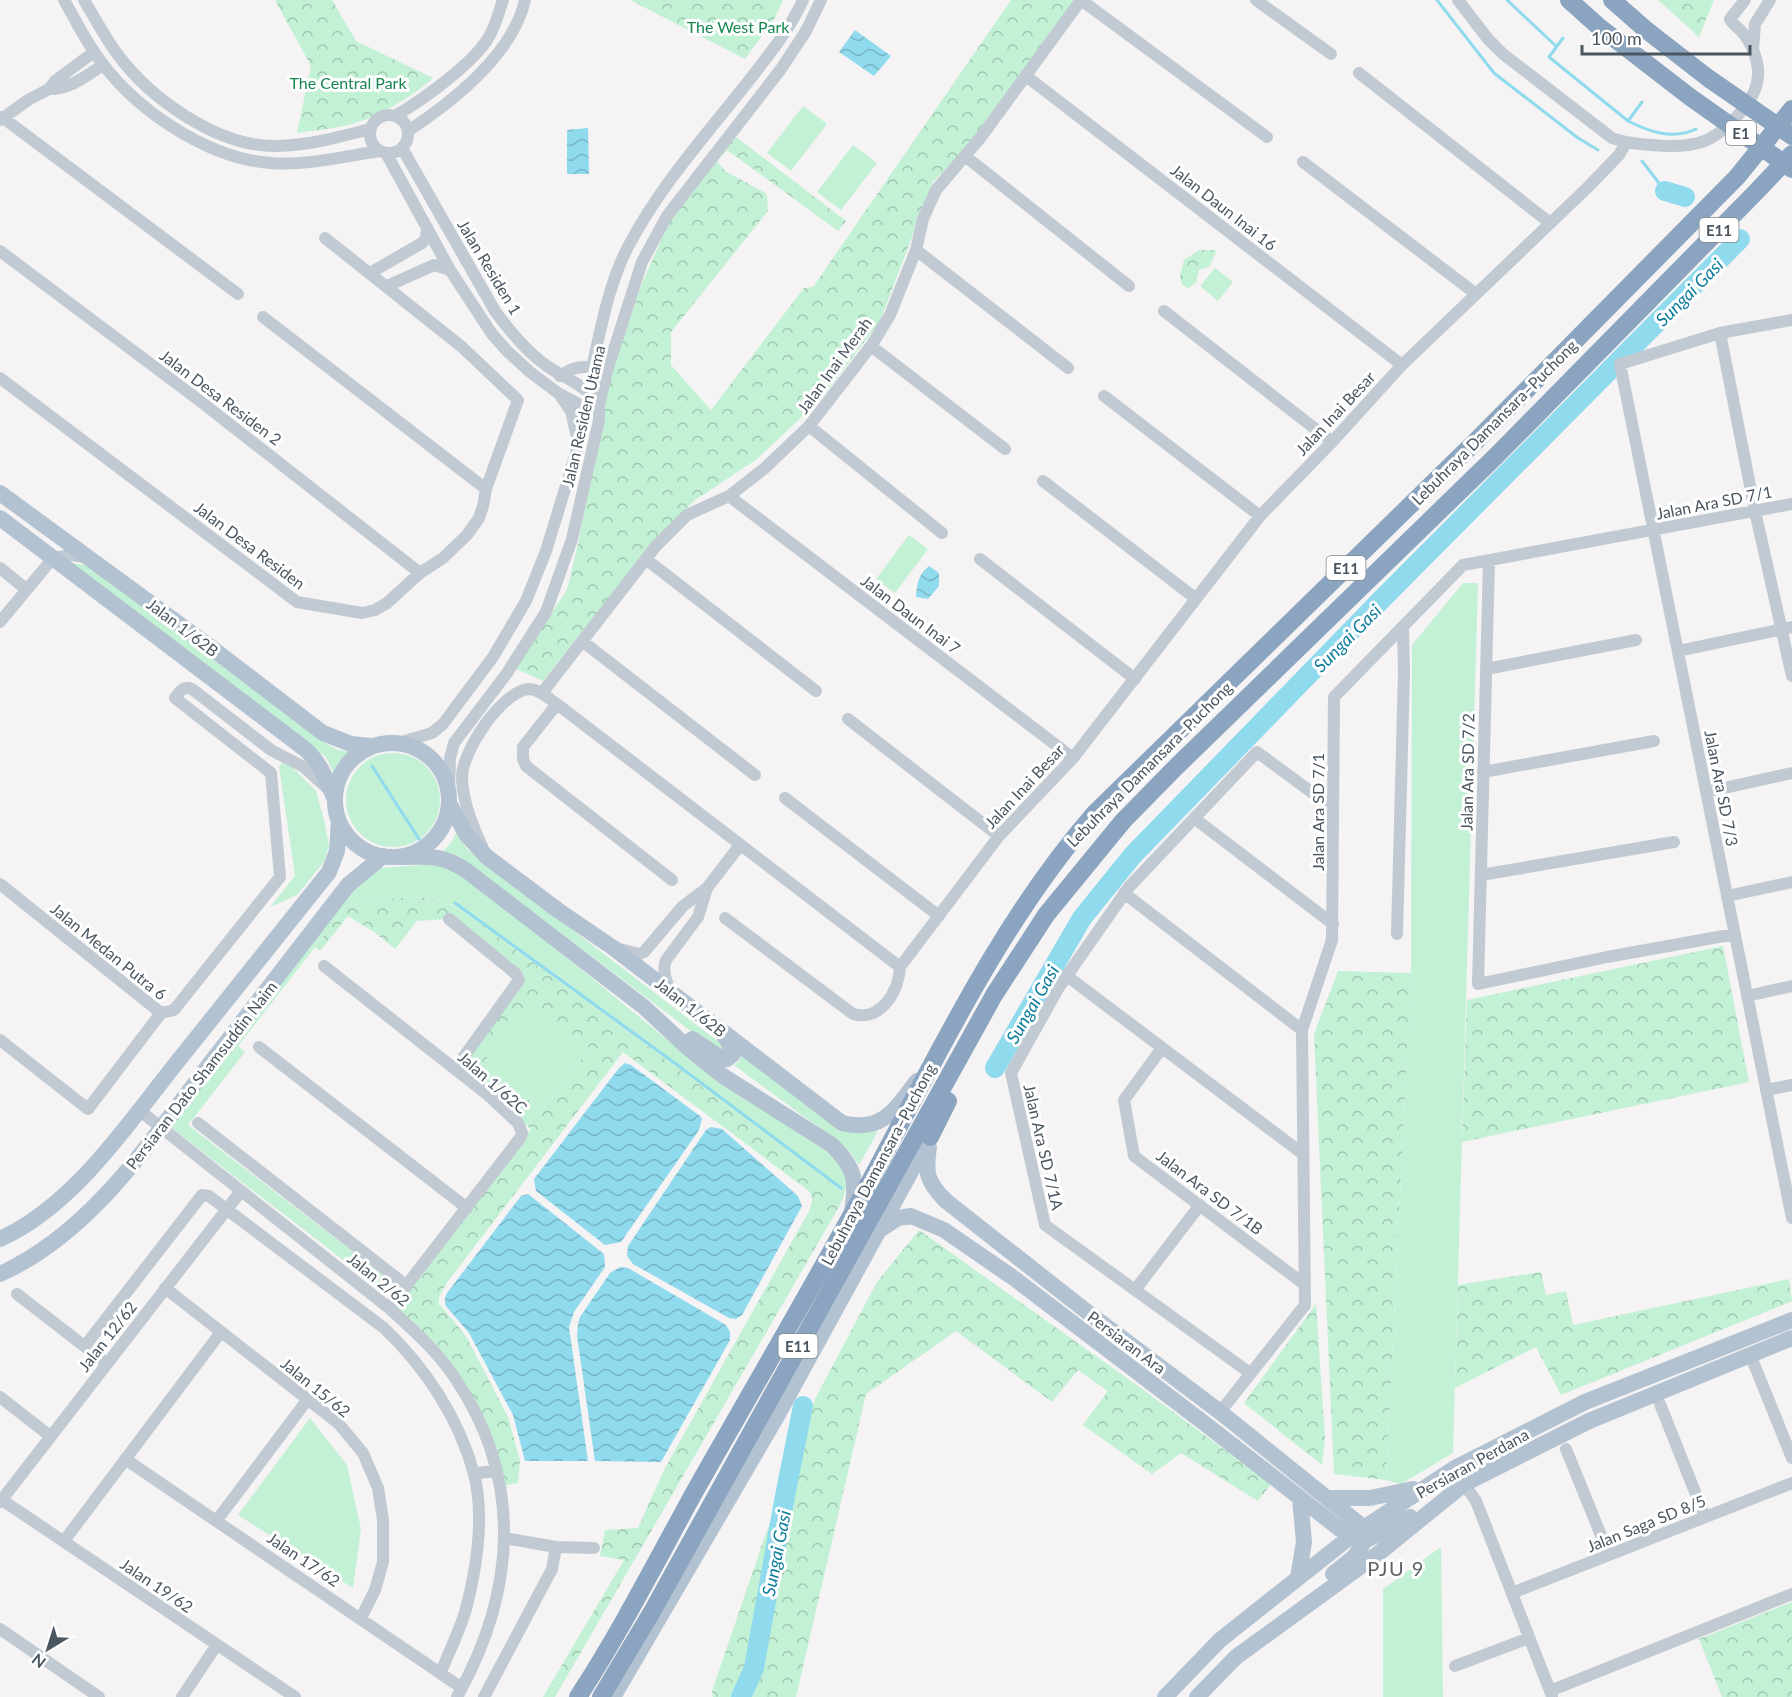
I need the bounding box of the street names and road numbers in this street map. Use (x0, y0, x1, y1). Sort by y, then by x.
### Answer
road number: E1 (1726, 121, 1756, 145)
street label: Jalan Daun Inai 16 (1167, 160, 1281, 254)
street label: Jalan Residen 1 (454, 216, 526, 318)
road number: E11 (1700, 218, 1738, 242)
street label: Jalan Inai Merah (793, 313, 875, 417)
street label: Lebuhraya Damansara–Puchong (1408, 336, 1580, 508)
street label: Jalan Residen Utama (557, 343, 609, 489)
street label: Jalan Desa Residen 2 (157, 345, 285, 449)
street label: Jalan Inai Besar (1291, 367, 1379, 459)
street label: Jalan Ara SD 7/1 (1654, 481, 1774, 523)
street label: Jalan Desa Residen (191, 497, 309, 593)
road number: E11 (1326, 556, 1366, 580)
street label: Jalan Daun Inai 7 (858, 570, 964, 658)
street label: Jalan 1/62B (144, 594, 222, 660)
street label: Lebuhraya Damansara–Puchong (1063, 678, 1235, 850)
street label: Jalan Ara SD 7/2 (1456, 713, 1478, 831)
street label: Jalan Ara SD 7/3 (1701, 728, 1743, 848)
street label: Jalan Inai Besar (980, 740, 1068, 832)
street label: Jalan Ara SD 7/1 (1308, 753, 1327, 871)
street label: Jalan Medan Putra 6 (47, 899, 171, 1003)
street label: Jalan 1/62B (652, 973, 730, 1041)
street label: Persiaran Dato Shamsuddin Naim (122, 977, 280, 1173)
street label: Jalan 1/62C (455, 1047, 532, 1117)
street label: Lebuhraya Damansara–Puchong (817, 1060, 939, 1268)
street label: Jalan Ara SD 7/1A (1020, 1082, 1068, 1212)
street label: Jalan Ara SD 7/1B (1153, 1146, 1267, 1238)
street label: Jalan 2/62 (344, 1248, 414, 1310)
street label: Jalan 12/62 (74, 1297, 140, 1375)
street label: Persiaran Ara (1084, 1307, 1170, 1377)
road number: E11 (778, 1334, 818, 1358)
street label: Jalan 15/62 (278, 1353, 354, 1421)
street label: Persiaran Perdana (1412, 1424, 1532, 1502)
street label: Jalan Saga SD 8/5 (1584, 1490, 1708, 1556)
street label: Jalan 17/62 (264, 1528, 344, 1590)
street label: Jalan 19/62 (117, 1554, 197, 1616)

